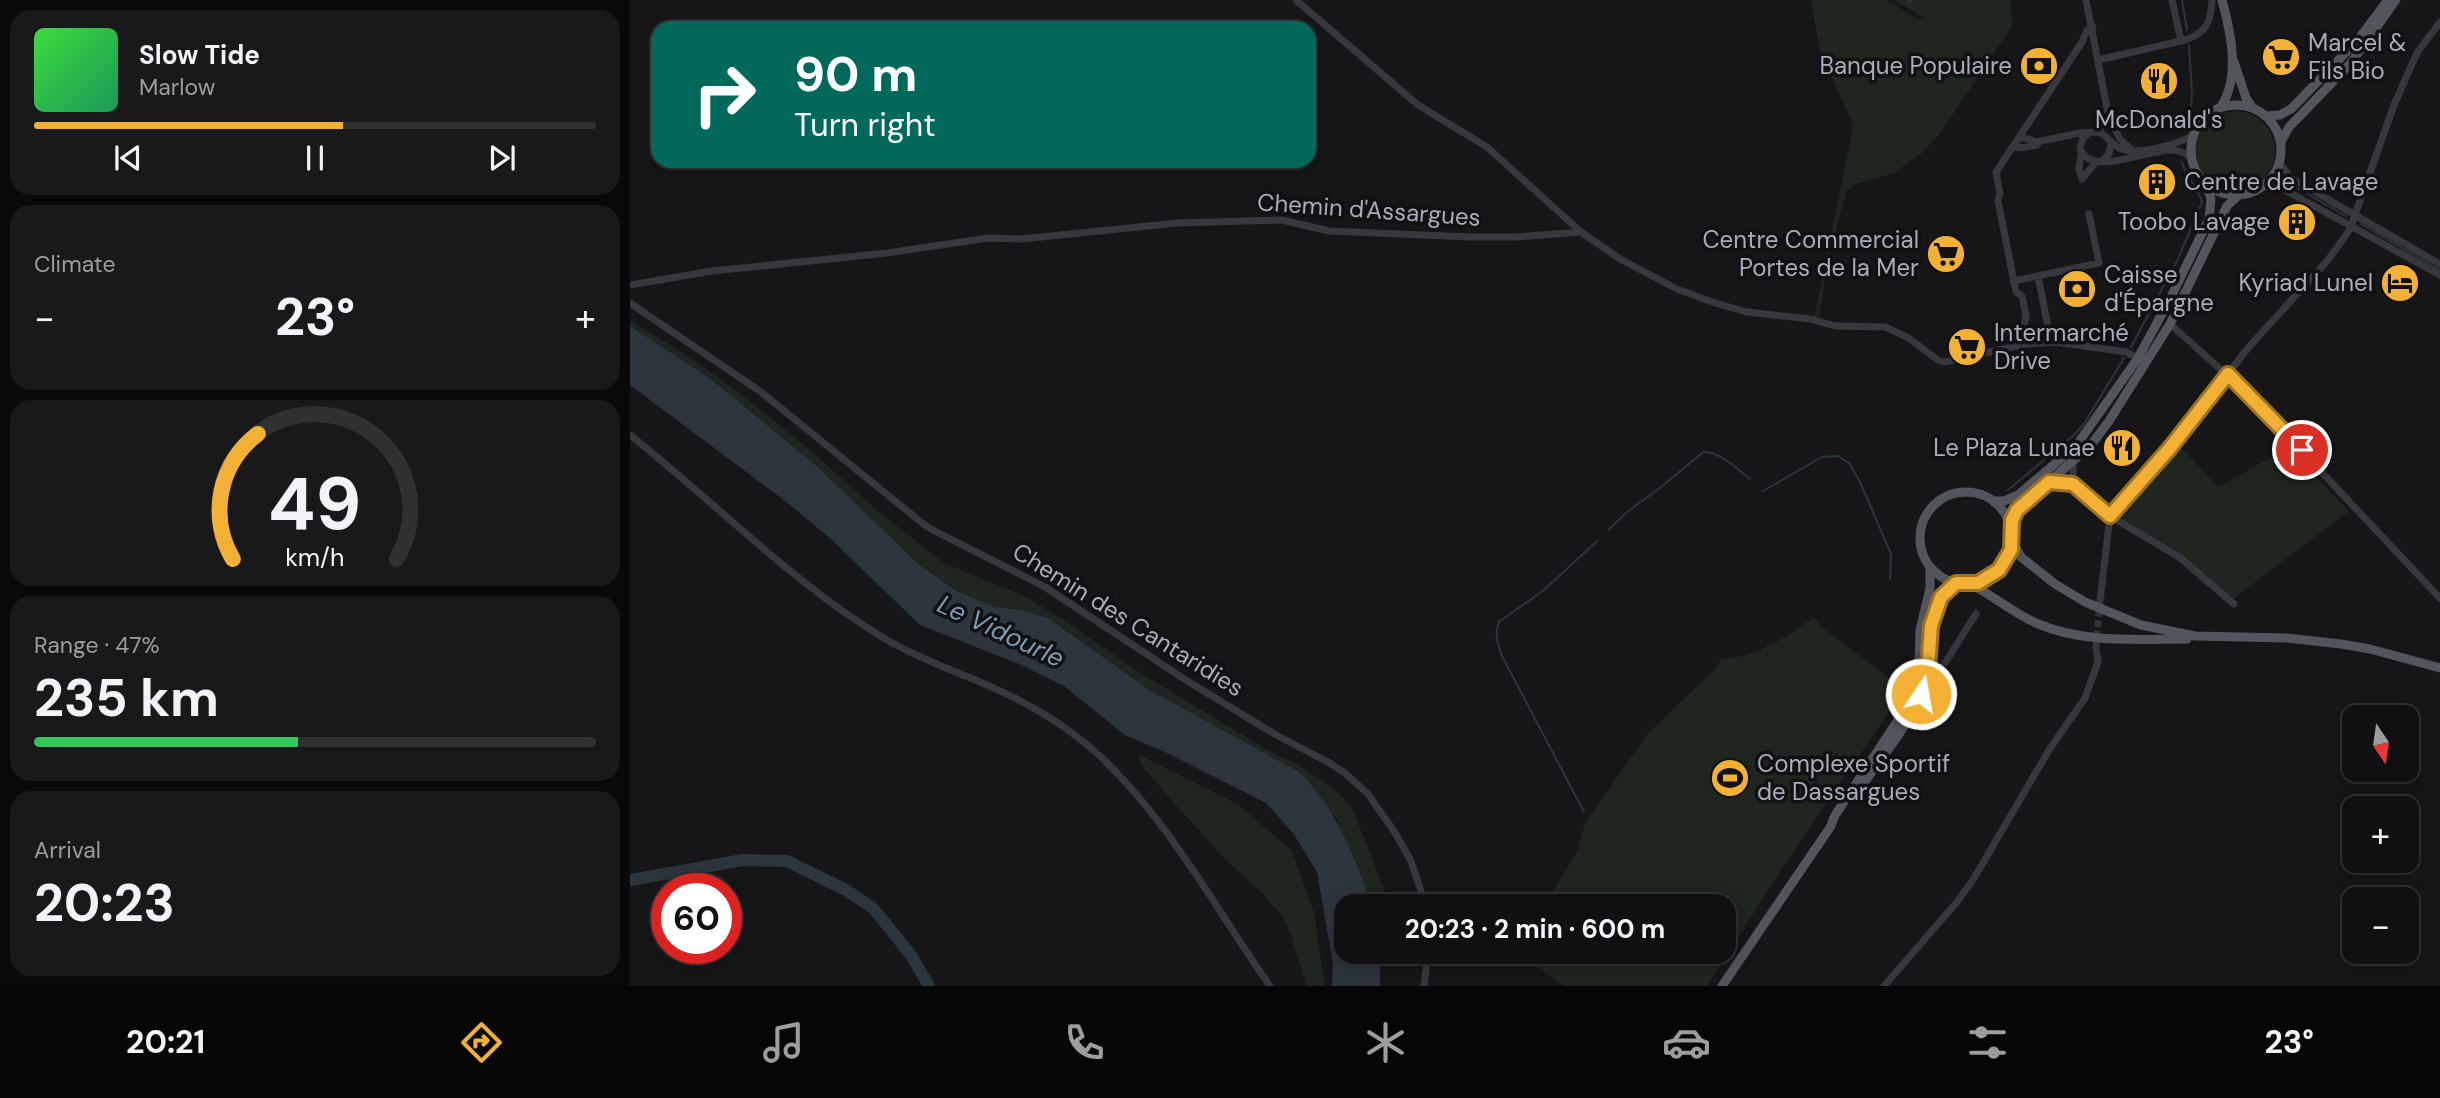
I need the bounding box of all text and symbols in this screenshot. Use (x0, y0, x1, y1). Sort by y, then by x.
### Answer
place label: Marcel & Fils Bio (2308, 27, 2407, 86)
supermarket icon: Marcel & Fils Bio (2260, 36, 2302, 78)
text: Slow Tide (139, 38, 260, 72)
text: 90 m (794, 42, 917, 106)
bank icon: Banque Populaire (2018, 45, 2060, 87)
icon: right (679, 49, 770, 140)
place label: Banque Populaire (1819, 50, 2012, 81)
restaurant icon: McDonald's (2138, 60, 2180, 102)
text: Marlow (139, 72, 215, 102)
text: Turn right (794, 104, 936, 146)
place label: McDonald's (2095, 104, 2223, 135)
icon: previous (109, 139, 147, 177)
icon: pause (296, 139, 334, 177)
icon: next (483, 139, 521, 177)
building icon: Centre de Lavage (2136, 161, 2178, 203)
place label: Centre de Lavage (2184, 166, 2378, 197)
street label: Chemin d'Assargues (1256, 186, 1482, 233)
building icon: Toobo Lavage (2276, 201, 2318, 243)
place label: Toobo Lavage (2118, 206, 2270, 237)
place label: Centre Commercial Portes de la Mer (1702, 224, 1919, 283)
supermarket icon: Centre Commercial Portes de la Mer (1925, 233, 1967, 275)
text: Climate (34, 249, 116, 279)
place label: Caisse d'Épargne (2104, 259, 2214, 318)
hotel icon: Kyriad Lunel (2379, 262, 2421, 304)
place label: Kyriad Lunel (2239, 267, 2373, 298)
bank icon: Caisse d'Épargne (2056, 268, 2098, 310)
text: 23° (275, 283, 355, 351)
text: − (34, 293, 55, 343)
text: + (575, 293, 596, 343)
place label: Intermarché Drive (1994, 317, 2129, 376)
supermarket icon: Intermarché Drive (1946, 326, 1988, 368)
pin (2272, 420, 2332, 480)
restaurant icon: Le Plaza Lunae (2101, 427, 2143, 469)
icon: arrive (2283, 431, 2321, 469)
place label: Le Plaza Lunae (1933, 432, 2095, 463)
text: 49 (268, 457, 362, 552)
street label: Chemin des Cantaridies (1007, 536, 1250, 703)
text: km/h (285, 541, 345, 574)
water label: Le Vidourle (932, 587, 1070, 675)
text: Range · 47% (34, 630, 160, 660)
position arrow (1884, 657, 1958, 731)
text: 235 km (34, 664, 219, 732)
north arrow (2342, 705, 2418, 782)
map controls (2342, 705, 2419, 964)
place label: Complexe Sportif de Dassargues (1757, 748, 1950, 807)
sports icon: Complexe Sportif de Dassargues (1709, 757, 1751, 799)
button: + (2342, 796, 2419, 873)
text: Arrival (34, 835, 101, 865)
text: 20:23 (34, 869, 175, 937)
speed limit sign: 60 (651, 873, 742, 964)
button: − (2342, 887, 2419, 964)
text: 20:23 · 2 min · 600 m (1405, 912, 1665, 946)
icon: directions (457, 1018, 506, 1067)
icon: music (759, 1018, 808, 1067)
icon: phone (1060, 1018, 1109, 1067)
icon: climate (1361, 1018, 1410, 1067)
icon: car (1662, 1018, 1711, 1067)
icon: filters (1963, 1018, 2012, 1067)
text: 20:21 (126, 1021, 205, 1063)
text: 23° (2265, 1021, 2314, 1063)

